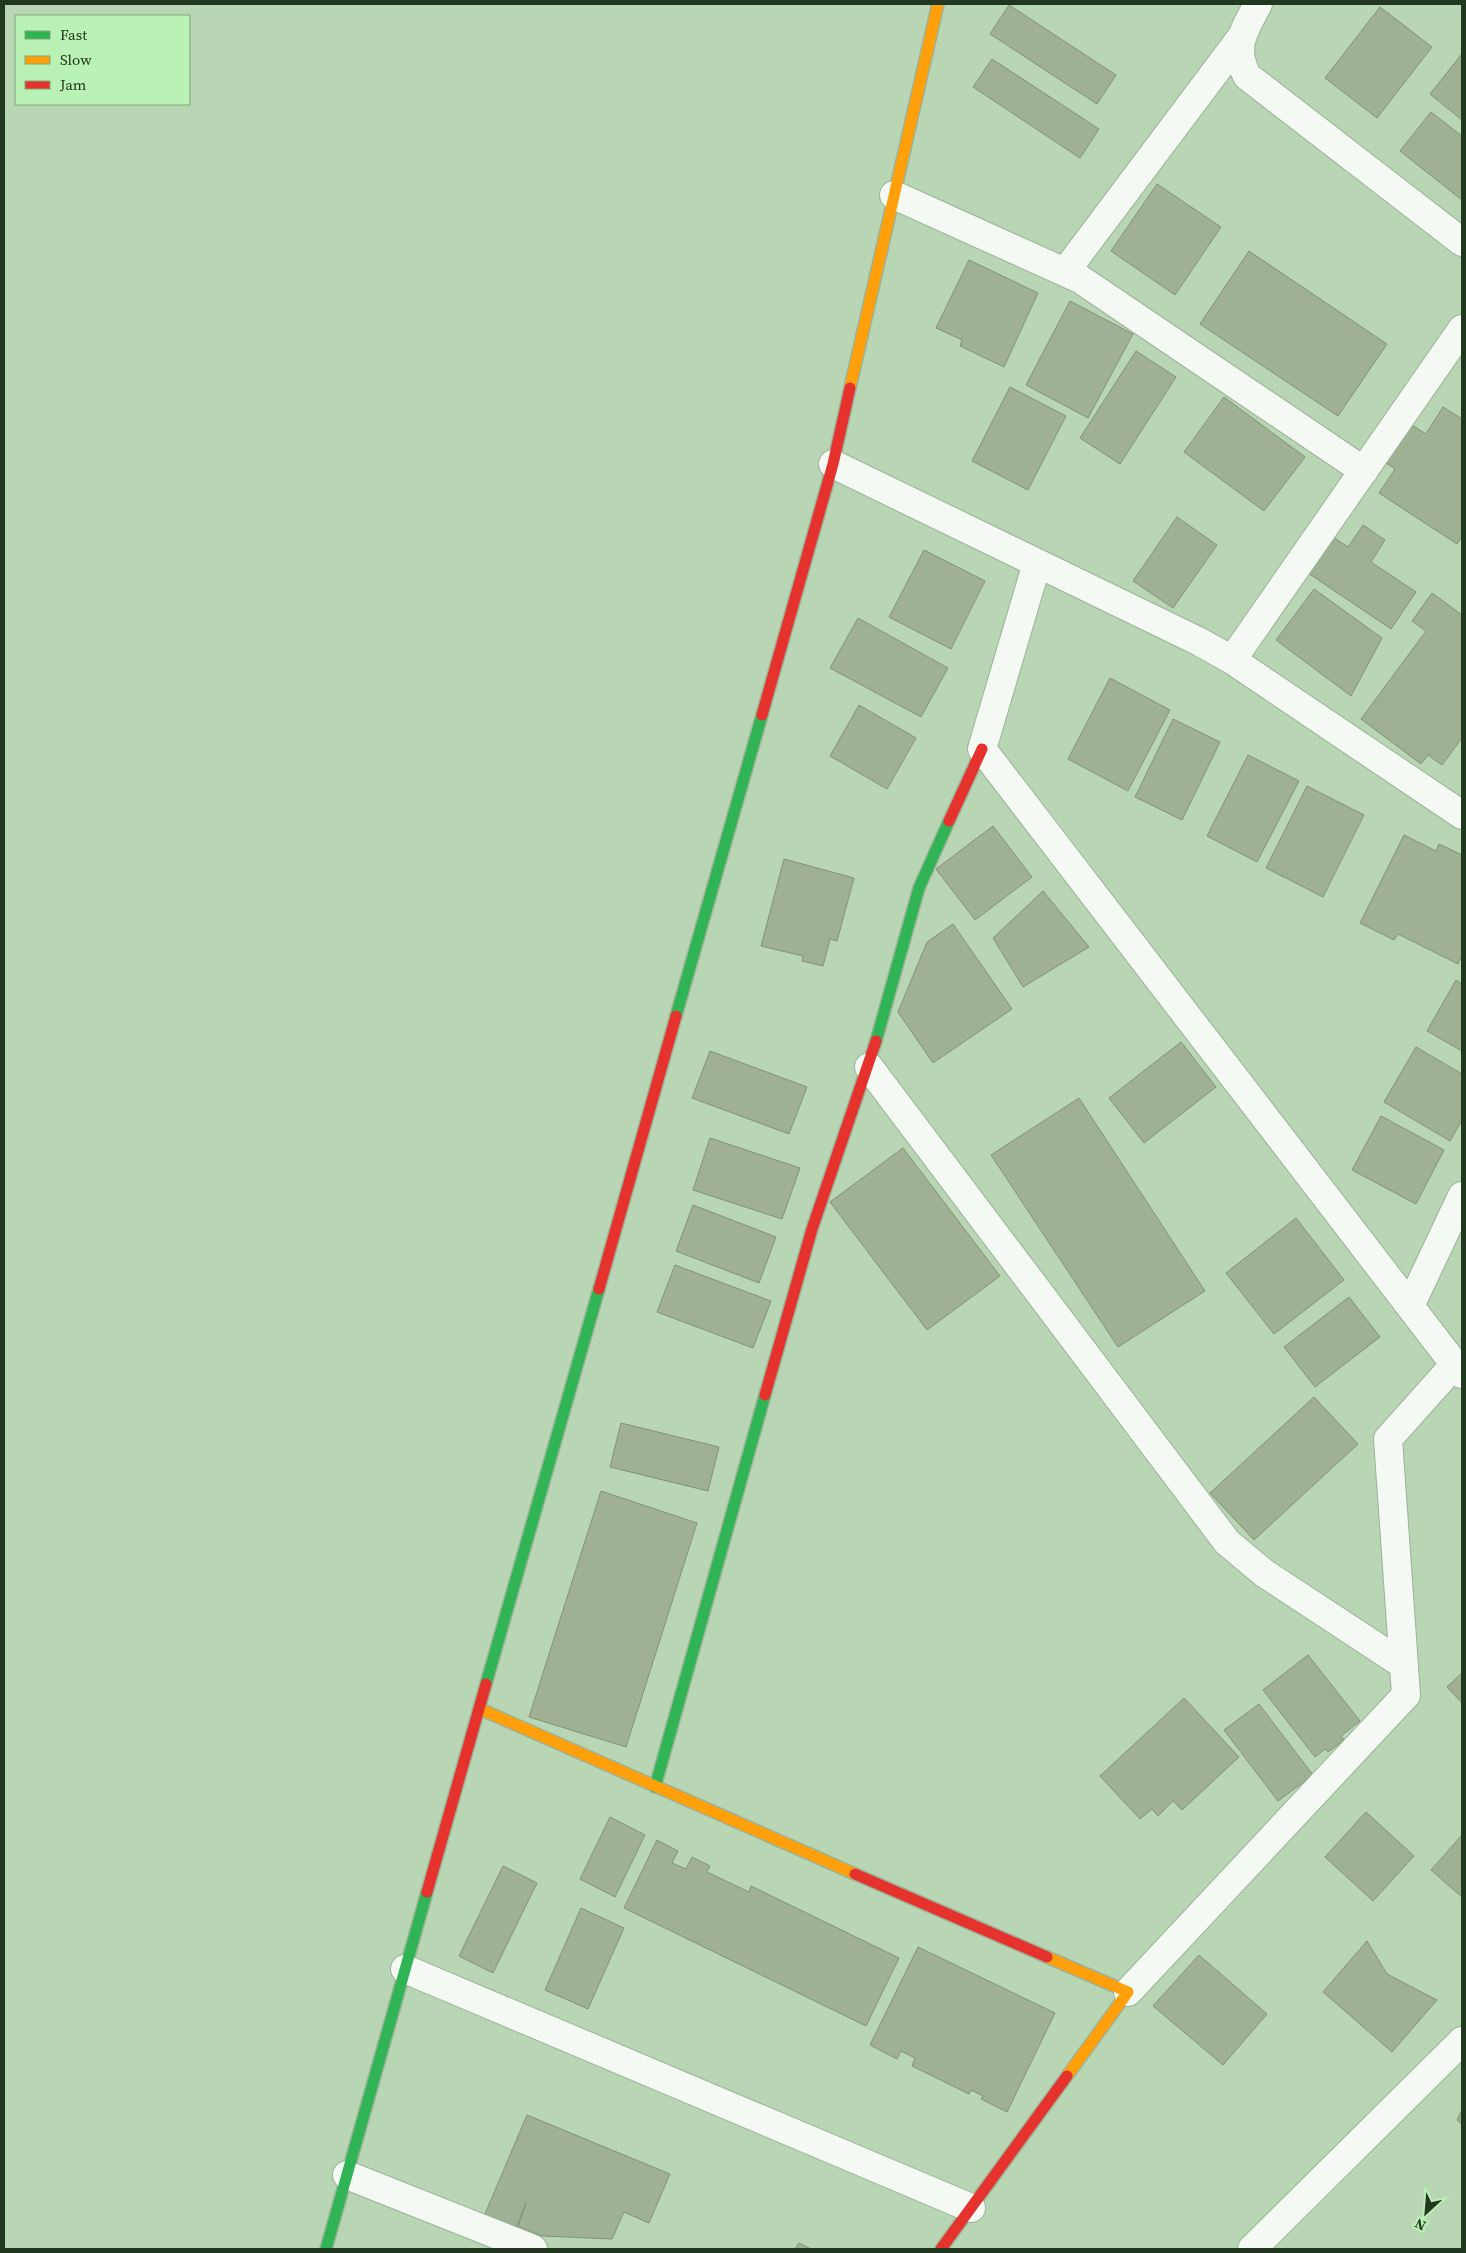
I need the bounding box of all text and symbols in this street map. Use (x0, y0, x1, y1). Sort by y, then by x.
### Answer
legend (15, 15, 190, 105)
text: Fast (60, 24, 87, 45)
text: Slow (60, 49, 92, 70)
text: Jam (59, 74, 87, 95)
north arrow (1401, 2188, 1451, 2238)
text: N (1411, 2213, 1429, 2236)

